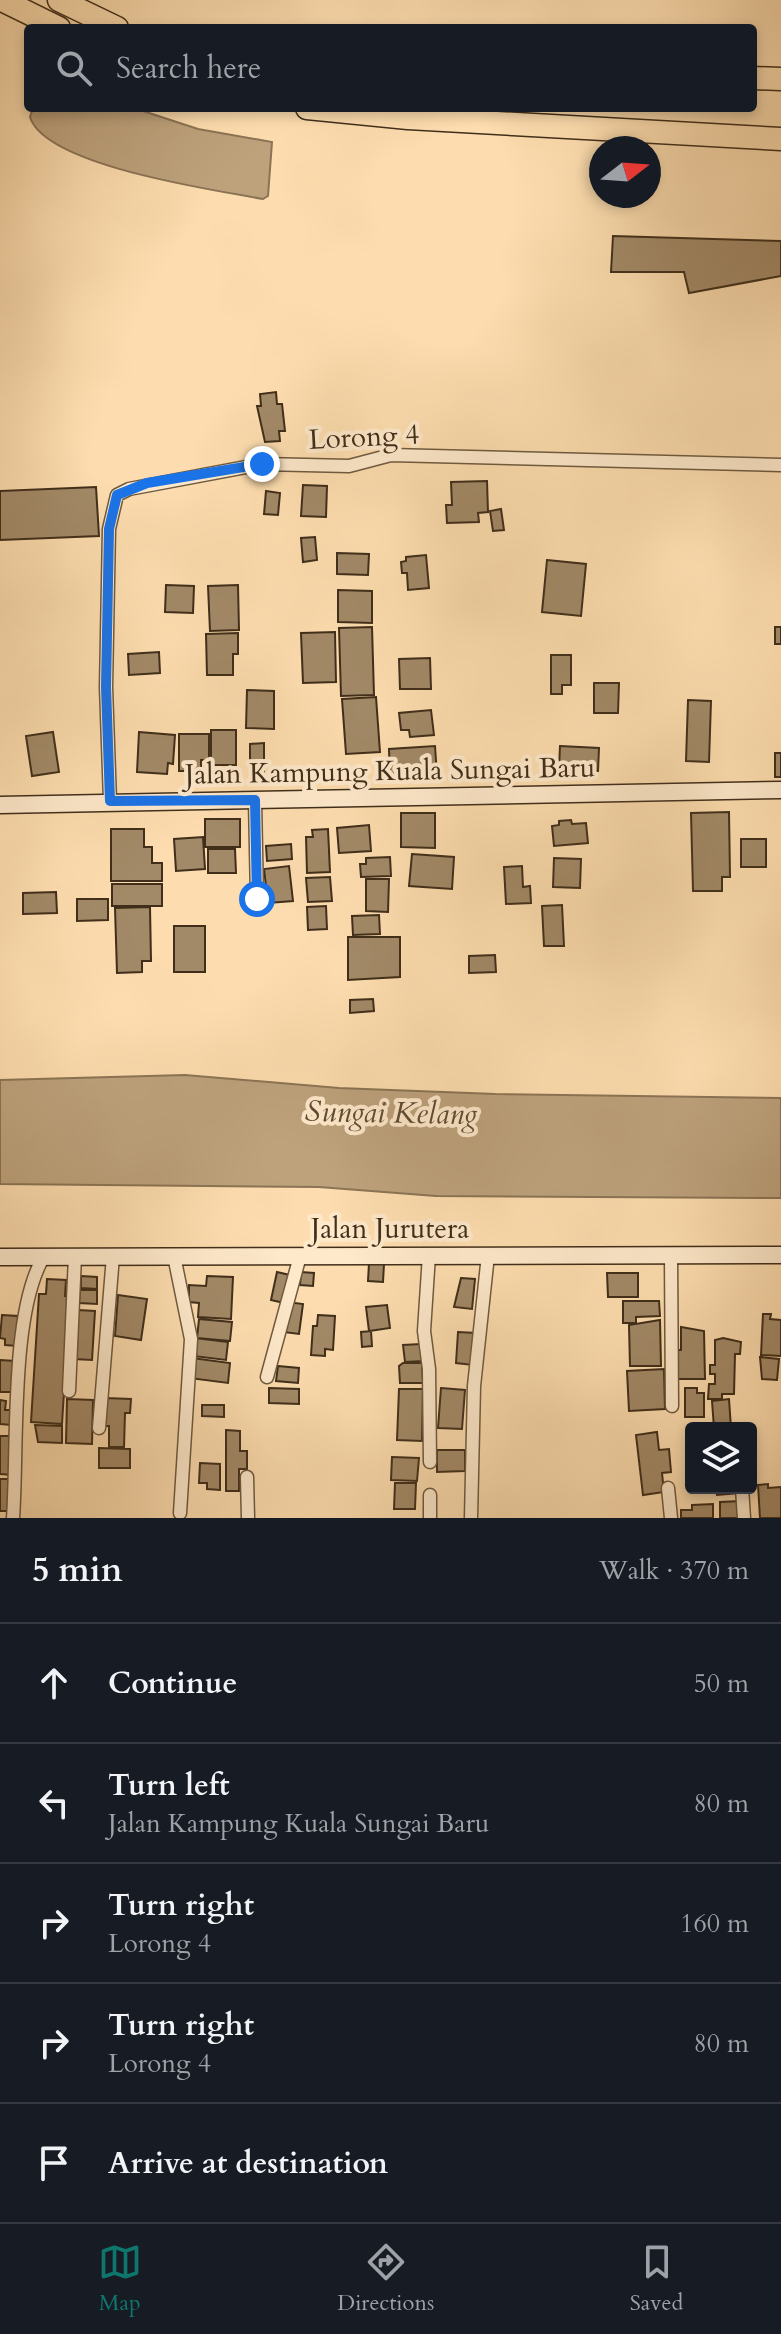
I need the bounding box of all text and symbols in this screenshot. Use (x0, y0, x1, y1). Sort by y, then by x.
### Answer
search box (24, 24, 757, 112)
icon: search (52, 46, 96, 90)
text: Search here (116, 48, 261, 89)
north arrow (589, 136, 661, 208)
street label: Lorong 4 (308, 415, 420, 459)
route end (244, 446, 280, 482)
street label: Jalan Kampung Kuala Sungai Baru (180, 748, 596, 794)
route start (239, 881, 275, 917)
water label: Sungai Kelang (304, 1091, 478, 1135)
street label: Jalan Jurutera (307, 1210, 469, 1248)
map controls (685, 1422, 757, 1494)
button: layers (685, 1422, 757, 1494)
text: 5 min (32, 1547, 123, 1593)
text: Walk · 370 m (599, 1553, 749, 1588)
icon: ahead (32, 1661, 76, 1705)
text: Continue (108, 1663, 237, 1704)
text: 50 m (693, 1666, 749, 1701)
text: Turn left (108, 1765, 230, 1806)
icon: left (32, 1781, 76, 1825)
text: 80 m (693, 1786, 749, 1821)
text: Jalan Kampung Kuala Sungai Baru (108, 1806, 489, 1841)
text: Turn right (108, 1885, 254, 1926)
icon: right (32, 1901, 76, 1945)
text: 160 m (680, 1906, 749, 1941)
text: Lorong 4 (108, 1926, 211, 1961)
text: Turn right (108, 2005, 254, 2046)
icon: right (32, 2021, 76, 2065)
text: 80 m (693, 2026, 749, 2061)
text: Lorong 4 (108, 2046, 211, 2081)
icon: arrive (32, 2141, 76, 2185)
text: Arrive at destination (108, 2143, 388, 2184)
tab: Map (98, 2240, 142, 2318)
tab: Directions (337, 2240, 434, 2318)
tab: Saved (630, 2240, 683, 2318)

